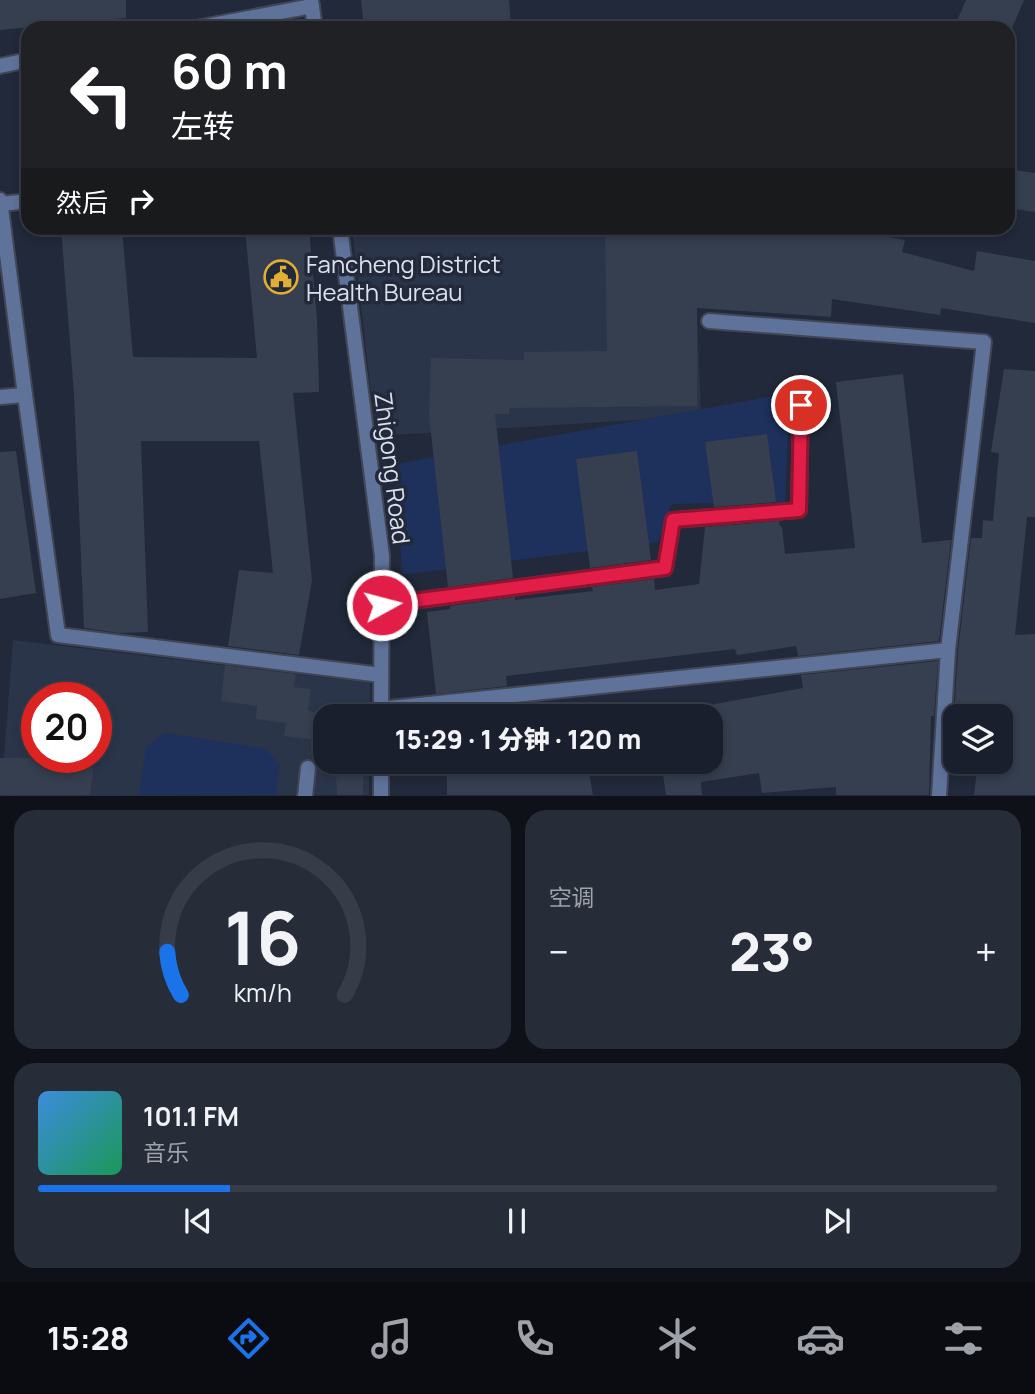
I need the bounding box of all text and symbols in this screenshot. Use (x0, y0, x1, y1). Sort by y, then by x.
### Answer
text: 60 m (171, 37, 288, 104)
icon: left (56, 49, 147, 140)
text: 左转 (171, 104, 235, 148)
icon: right (122, 182, 160, 220)
text: 然后 (56, 184, 108, 220)
place label: Fancheng District Health Bureau (306, 247, 501, 308)
public building icon: Fancheng District Health Bureau (262, 258, 300, 296)
pin (771, 375, 831, 435)
icon: arrive (782, 386, 820, 424)
street label: Zhigong Road (367, 390, 419, 546)
position arrow (345, 568, 419, 642)
speed limit sign: 20 (21, 682, 112, 773)
map controls (943, 704, 1013, 774)
button: layers (943, 704, 1013, 774)
text: 15:29 · 1 分钟 · 120 m (395, 721, 641, 757)
text: 空调 (549, 881, 595, 913)
text: 16 (224, 888, 301, 988)
text: 23° (729, 916, 815, 987)
text: − (549, 925, 569, 977)
text: + (975, 925, 997, 977)
text: km/h (233, 975, 291, 1010)
text: 101.1 FM (143, 1098, 239, 1134)
text: 音乐 (143, 1136, 189, 1168)
icon: previous (179, 1202, 217, 1240)
icon: pause (498, 1202, 536, 1240)
icon: next (818, 1202, 856, 1240)
icon: directions (224, 1314, 273, 1363)
icon: music (367, 1314, 416, 1363)
icon: phone (510, 1314, 559, 1363)
icon: climate (653, 1314, 702, 1363)
icon: car (796, 1314, 845, 1363)
icon: filters (939, 1314, 988, 1363)
text: 15:28 (47, 1316, 129, 1360)

